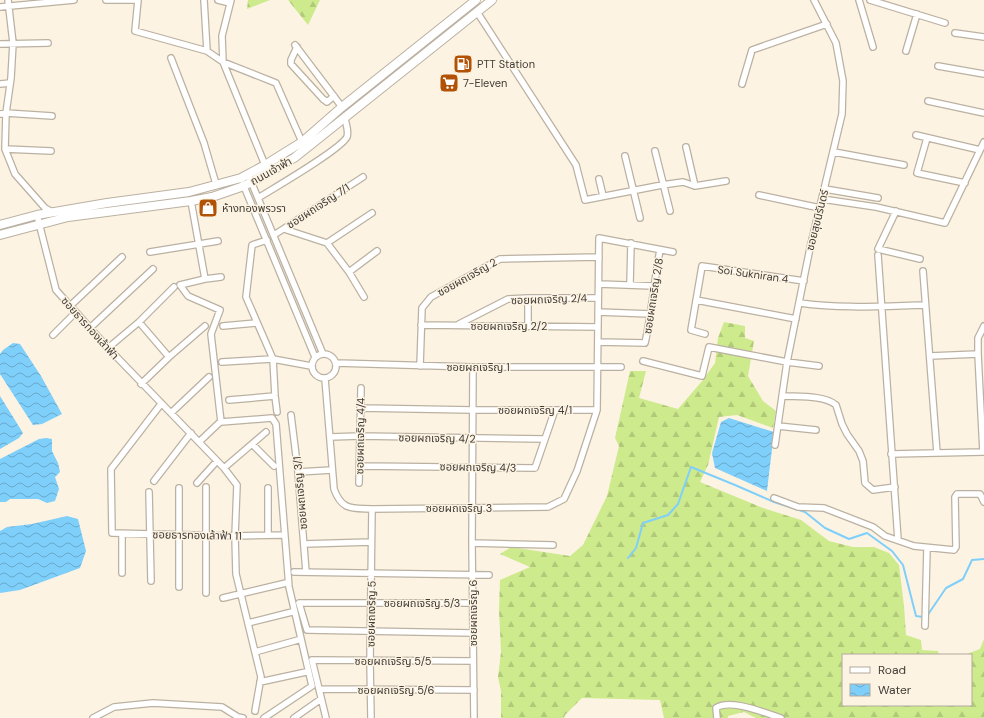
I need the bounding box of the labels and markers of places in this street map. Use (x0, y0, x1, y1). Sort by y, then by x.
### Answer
fuel station icon: PTT Station (452, 53, 474, 75)
place label: PTT Station (477, 57, 535, 71)
supermarket icon: 7-Eleven (438, 72, 460, 94)
place label: 7-Eleven (463, 76, 507, 90)
shop icon: ห้างทองพรวรา (197, 197, 219, 219)
place label: ห้างทองพรวรา (222, 201, 286, 215)

